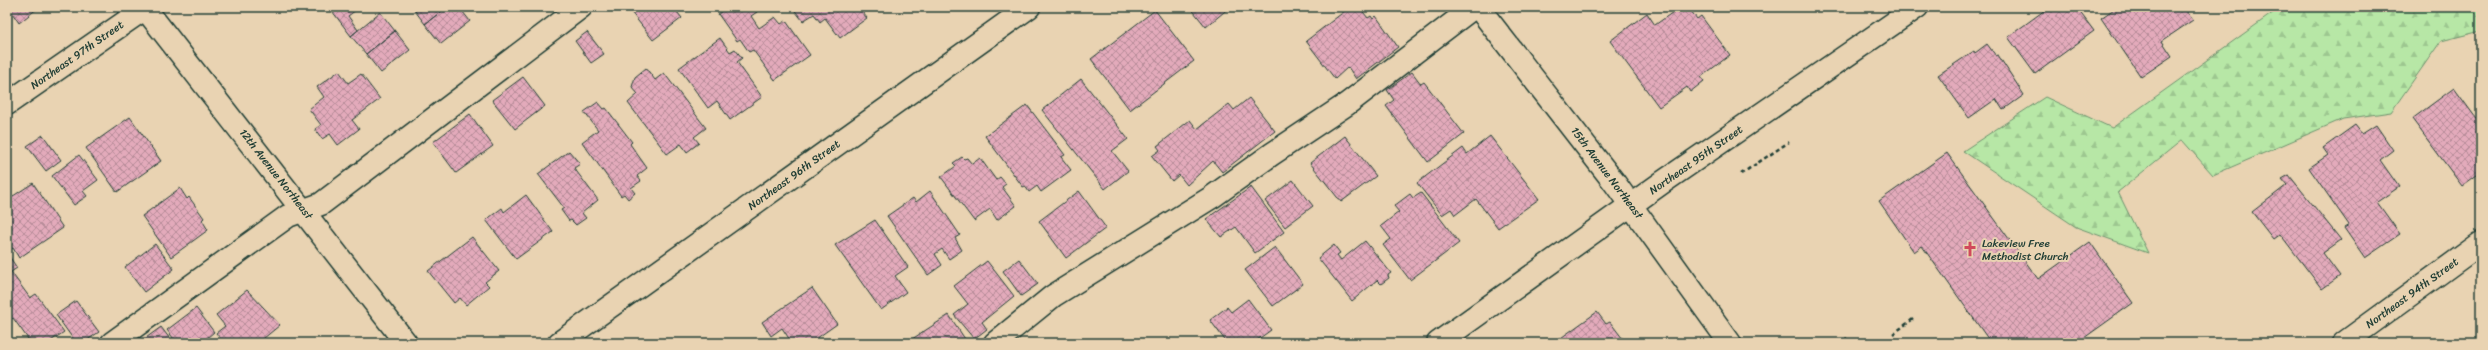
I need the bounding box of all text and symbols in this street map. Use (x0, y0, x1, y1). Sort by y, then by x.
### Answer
street label: Northeast 97th Street (26, 15, 128, 95)
street label: Northeast 95th Street (1645, 120, 1747, 200)
street label: 15th Avenue Northeast (1566, 123, 1648, 224)
street label: 12th Avenue Northeast (234, 124, 318, 224)
street label: Northeast 96th Street (744, 135, 844, 215)
place label: Lakeview Free Methodist Church (1982, 234, 2069, 266)
church icon: Lakeview Free Methodist Church (1961, 240, 1979, 258)
street label: Northeast 94th Street (2361, 253, 2463, 333)

